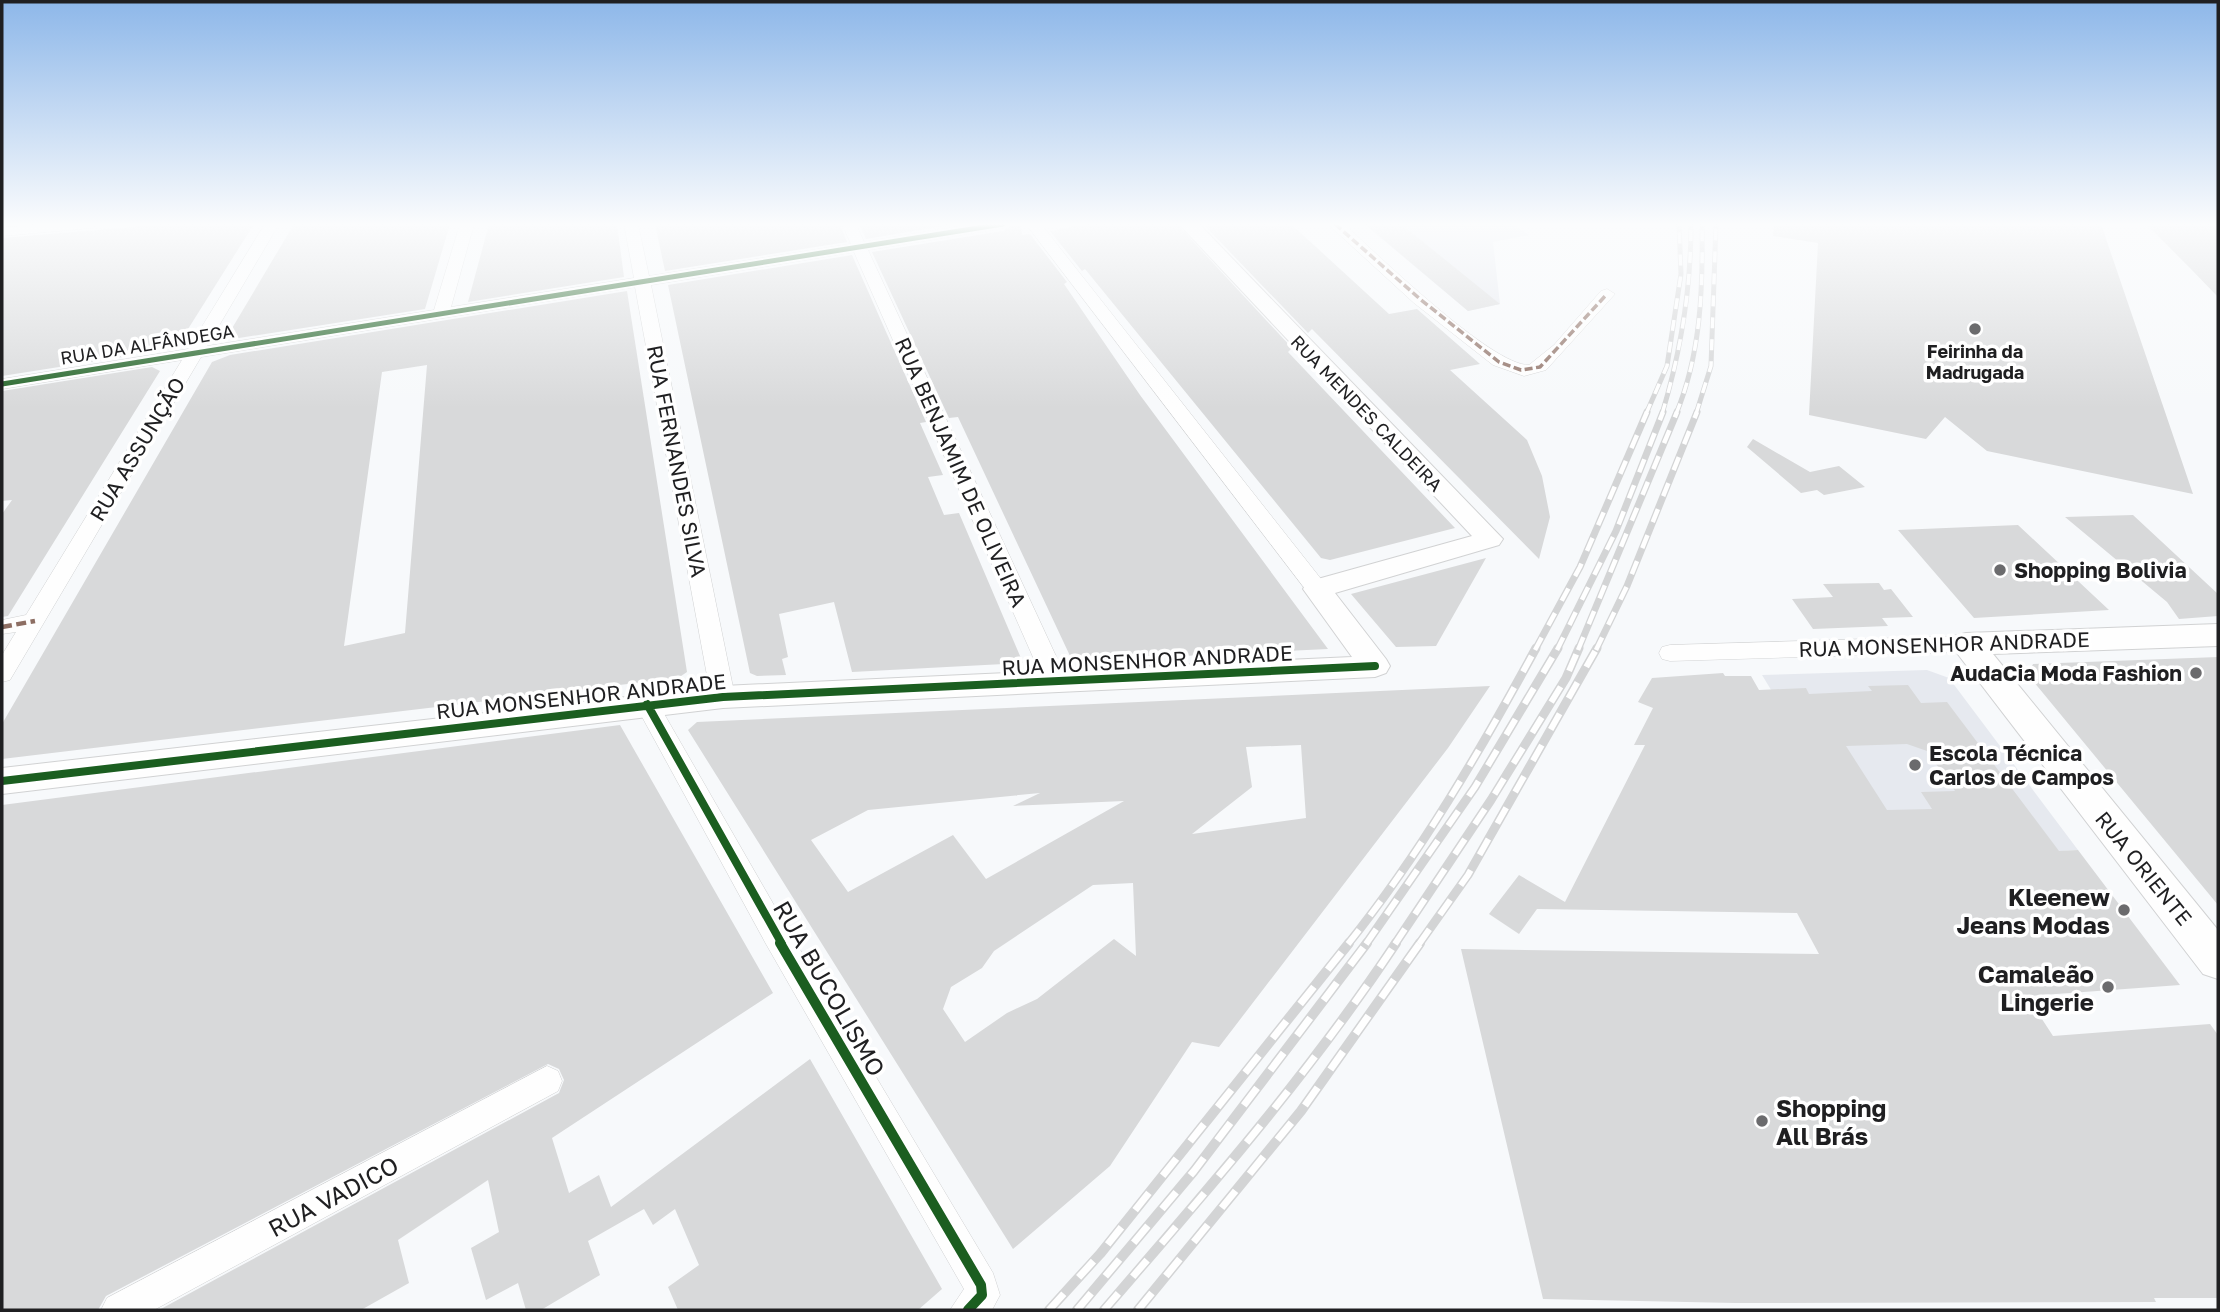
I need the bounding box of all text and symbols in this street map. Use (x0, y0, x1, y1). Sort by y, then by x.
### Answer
street label: RUA DA ALFÂNDEGA (59, 319, 235, 369)
marker: Feirinha da Madrugada (1967, 321, 1983, 337)
street label: RUA MENDES CALDEIRA (1287, 330, 1447, 496)
street label: RUA BENJAMIM DE OLIVEIRA (890, 333, 1032, 611)
place label: Feirinha da Madrugada (1926, 340, 2024, 383)
street label: RUA FERNANDES SILVA (642, 343, 712, 579)
street label: RUA ASSUNÇÃO (84, 372, 190, 526)
place label: Shopping Bolivia (2014, 557, 2187, 583)
marker: Shopping Bolivia (1992, 562, 2008, 578)
street label: RUA MONSENHOR ANDRADE (1798, 626, 2090, 662)
street label: RUA MONSENHOR ANDRADE (1001, 639, 1293, 681)
place label: AudaCia Moda Fashion (1950, 660, 2182, 686)
marker: AudaCia Moda Fashion (2188, 665, 2204, 681)
street label: RUA MONSENHOR ANDRADE (435, 668, 727, 724)
place label: Escola Técnica Carlos de Campos (1929, 740, 2114, 790)
marker: Escola Técnica Carlos de Campos (1907, 757, 1923, 773)
street label: RUA ORIENTE (2090, 806, 2198, 930)
place label: Kleenew Jeans Modas (1956, 882, 2110, 939)
street label: RUA BUCOLISMO (768, 895, 892, 1081)
marker: Kleenew Jeans Modas (2116, 902, 2132, 918)
place label: Camaleão Lingerie (1978, 959, 2094, 1016)
marker: Camaleão Lingerie (2100, 979, 2116, 995)
place label: Shopping All Brás (1776, 1093, 1886, 1150)
marker: Shopping All Brás (1754, 1113, 1770, 1129)
street label: RUA VADICO (263, 1150, 403, 1242)

